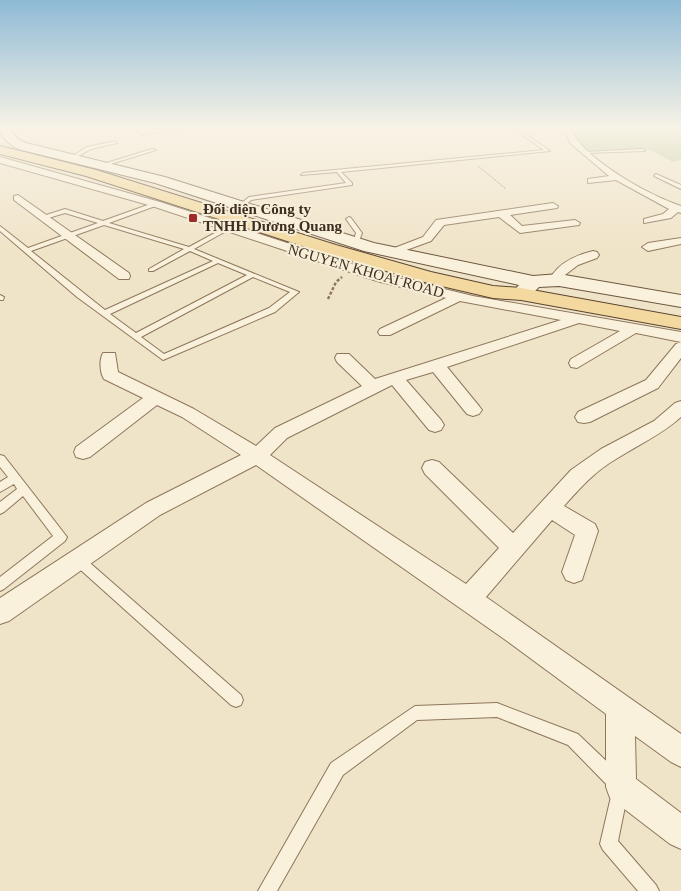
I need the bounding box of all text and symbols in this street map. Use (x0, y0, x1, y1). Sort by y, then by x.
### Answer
place label: Đối diện Công ty TNHH Dương Quang (203, 201, 343, 234)
marker: Đối diện Công ty TNHH Dương Quang (187, 212, 199, 224)
street label: NGUYEN KHOAI ROAD (286, 241, 446, 301)

